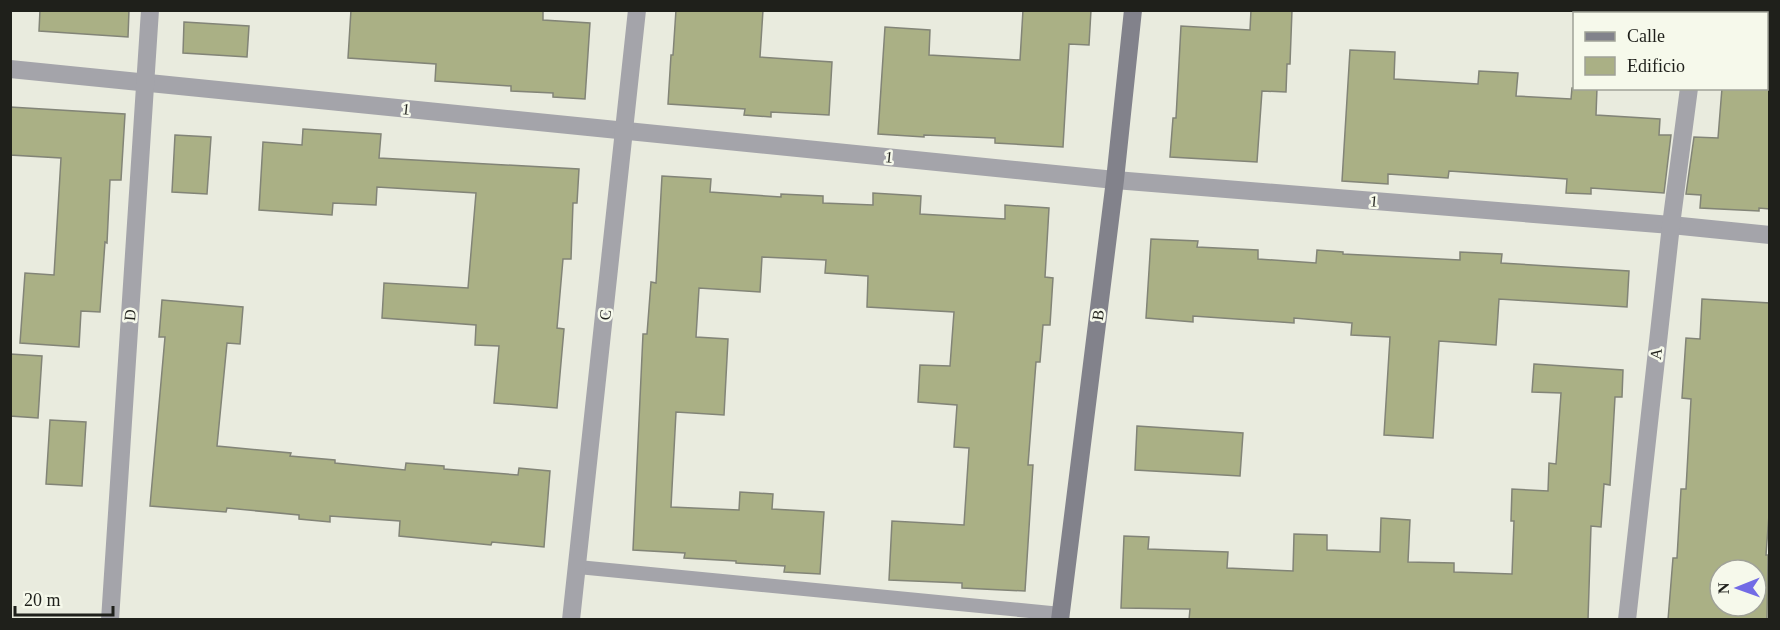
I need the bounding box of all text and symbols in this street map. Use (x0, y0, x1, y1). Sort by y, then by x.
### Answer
legend (1573, 12, 1768, 90)
text: Calle (1627, 26, 1665, 46)
text: Edificio (1627, 56, 1685, 76)
street label: 1 (401, 100, 411, 118)
street label: 1 (884, 148, 894, 166)
street label: 1 (1369, 192, 1379, 210)
street label: D (121, 309, 139, 321)
street label: C (596, 309, 614, 321)
street label: B (1089, 309, 1107, 321)
street label: A (1647, 347, 1665, 361)
north arrow (1708, 558, 1768, 618)
scale bar (15, 579, 112, 617)
text: N (1715, 582, 1732, 594)
text: 20 m (24, 590, 61, 610)

